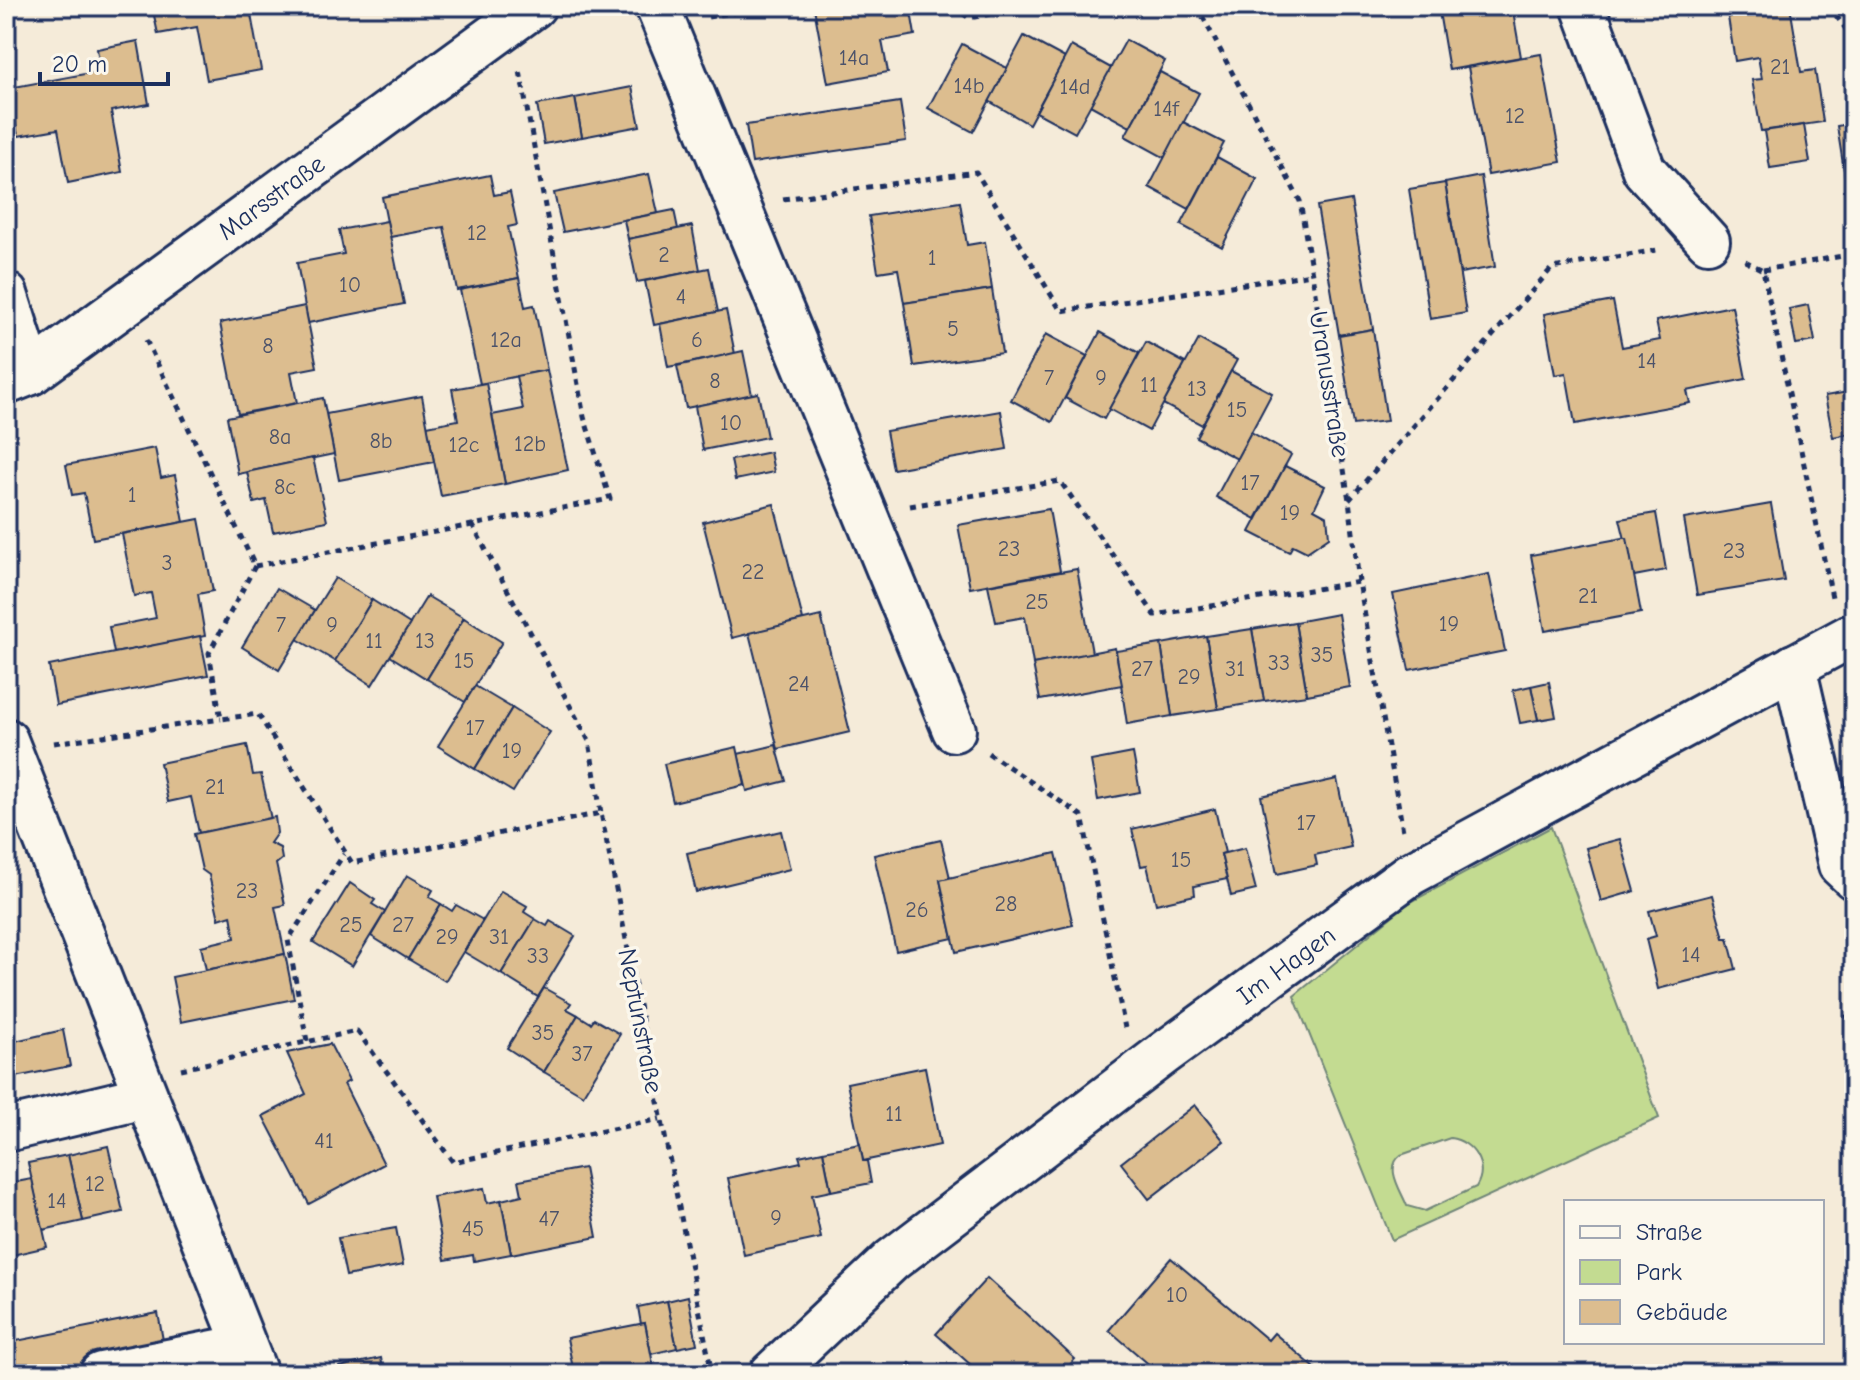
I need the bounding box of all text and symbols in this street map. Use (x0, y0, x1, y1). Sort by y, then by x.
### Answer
scale bar (40, 36, 168, 86)
house number: 14a (839, 45, 869, 71)
text: 20 m (52, 50, 107, 78)
house number: 21 (1770, 54, 1790, 80)
house number: 14b (953, 73, 985, 99)
house number: 14d (1060, 74, 1090, 100)
house number: 14f (1153, 96, 1181, 122)
house number: 12 (1505, 103, 1525, 129)
street label: Marsstraße (212, 149, 331, 247)
house number: 12 (467, 220, 487, 246)
house number: 2 (658, 242, 670, 268)
house number: 1 (928, 245, 936, 271)
house number: 10 (339, 272, 361, 298)
house number: 4 (676, 284, 686, 310)
street label: Uranusstraße (1303, 309, 1355, 460)
house number: 5 (947, 316, 959, 342)
house number: 12a (490, 327, 522, 353)
house number: 6 (691, 327, 703, 353)
house number: 8 (262, 333, 274, 359)
house number: 14 (1637, 348, 1657, 374)
house number: 7 (1044, 365, 1055, 391)
house number: 9 (1095, 365, 1107, 391)
house number: 8 (709, 368, 721, 394)
house number: 11 (1140, 372, 1158, 398)
house number: 13 (1187, 376, 1207, 402)
house number: 15 (1227, 397, 1247, 423)
house number: 10 (720, 410, 742, 436)
house number: 8a (269, 424, 291, 450)
house number: 8b (369, 428, 393, 454)
house number: 12b (514, 431, 546, 457)
house number: 12c (449, 432, 480, 458)
house number: 17 (1240, 470, 1260, 496)
house number: 8c (274, 474, 296, 500)
house number: 1 (128, 482, 136, 508)
house number: 19 (1280, 500, 1300, 526)
house number: 23 (998, 536, 1020, 562)
house number: 23 (1723, 538, 1745, 564)
house number: 3 (161, 550, 173, 576)
house number: 22 (741, 559, 765, 585)
house number: 21 (1578, 583, 1598, 609)
house number: 25 (1025, 589, 1049, 615)
house number: 19 (1439, 611, 1459, 637)
house number: 7 (276, 612, 287, 638)
house number: 9 (326, 612, 338, 638)
house number: 11 (365, 628, 383, 654)
house number: 13 (415, 628, 435, 654)
house number: 35 (1310, 642, 1334, 668)
house number: 15 (454, 648, 474, 674)
house number: 33 (1268, 650, 1290, 676)
house number: 27 (1131, 656, 1154, 682)
house number: 31 (1225, 656, 1245, 682)
house number: 29 (1177, 664, 1201, 690)
house number: 24 (788, 671, 810, 697)
house number: 17 (465, 715, 485, 741)
house number: 19 (502, 738, 522, 764)
house number: 21 (205, 774, 225, 800)
house number: 17 (1296, 810, 1316, 836)
house number: 15 (1171, 847, 1191, 873)
house number: 23 (236, 878, 258, 904)
house number: 28 (995, 891, 1017, 917)
house number: 26 (905, 897, 929, 923)
house number: 25 (339, 912, 363, 938)
house number: 27 (392, 912, 415, 938)
street label: Im Hagen (1232, 920, 1341, 1011)
house number: 29 (435, 924, 459, 950)
house number: 31 (489, 924, 509, 950)
house number: 14 (1681, 942, 1701, 968)
house number: 33 (527, 943, 549, 969)
street label: Neptunstraße (611, 946, 669, 1096)
house number: 35 (531, 1020, 555, 1046)
house number: 37 (571, 1041, 593, 1067)
house number: 11 (885, 1101, 903, 1127)
house number: 41 (314, 1128, 334, 1154)
house number: 12 (85, 1171, 105, 1197)
house number: 14 (47, 1188, 67, 1214)
legend (1564, 1200, 1824, 1344)
house number: 9 (770, 1205, 782, 1231)
house number: 47 (538, 1206, 560, 1232)
house number: 45 (462, 1216, 484, 1242)
text: Straße (1636, 1218, 1702, 1246)
text: Park (1636, 1258, 1682, 1286)
house number: 10 (1166, 1282, 1188, 1308)
text: Gebäude (1636, 1298, 1727, 1326)

